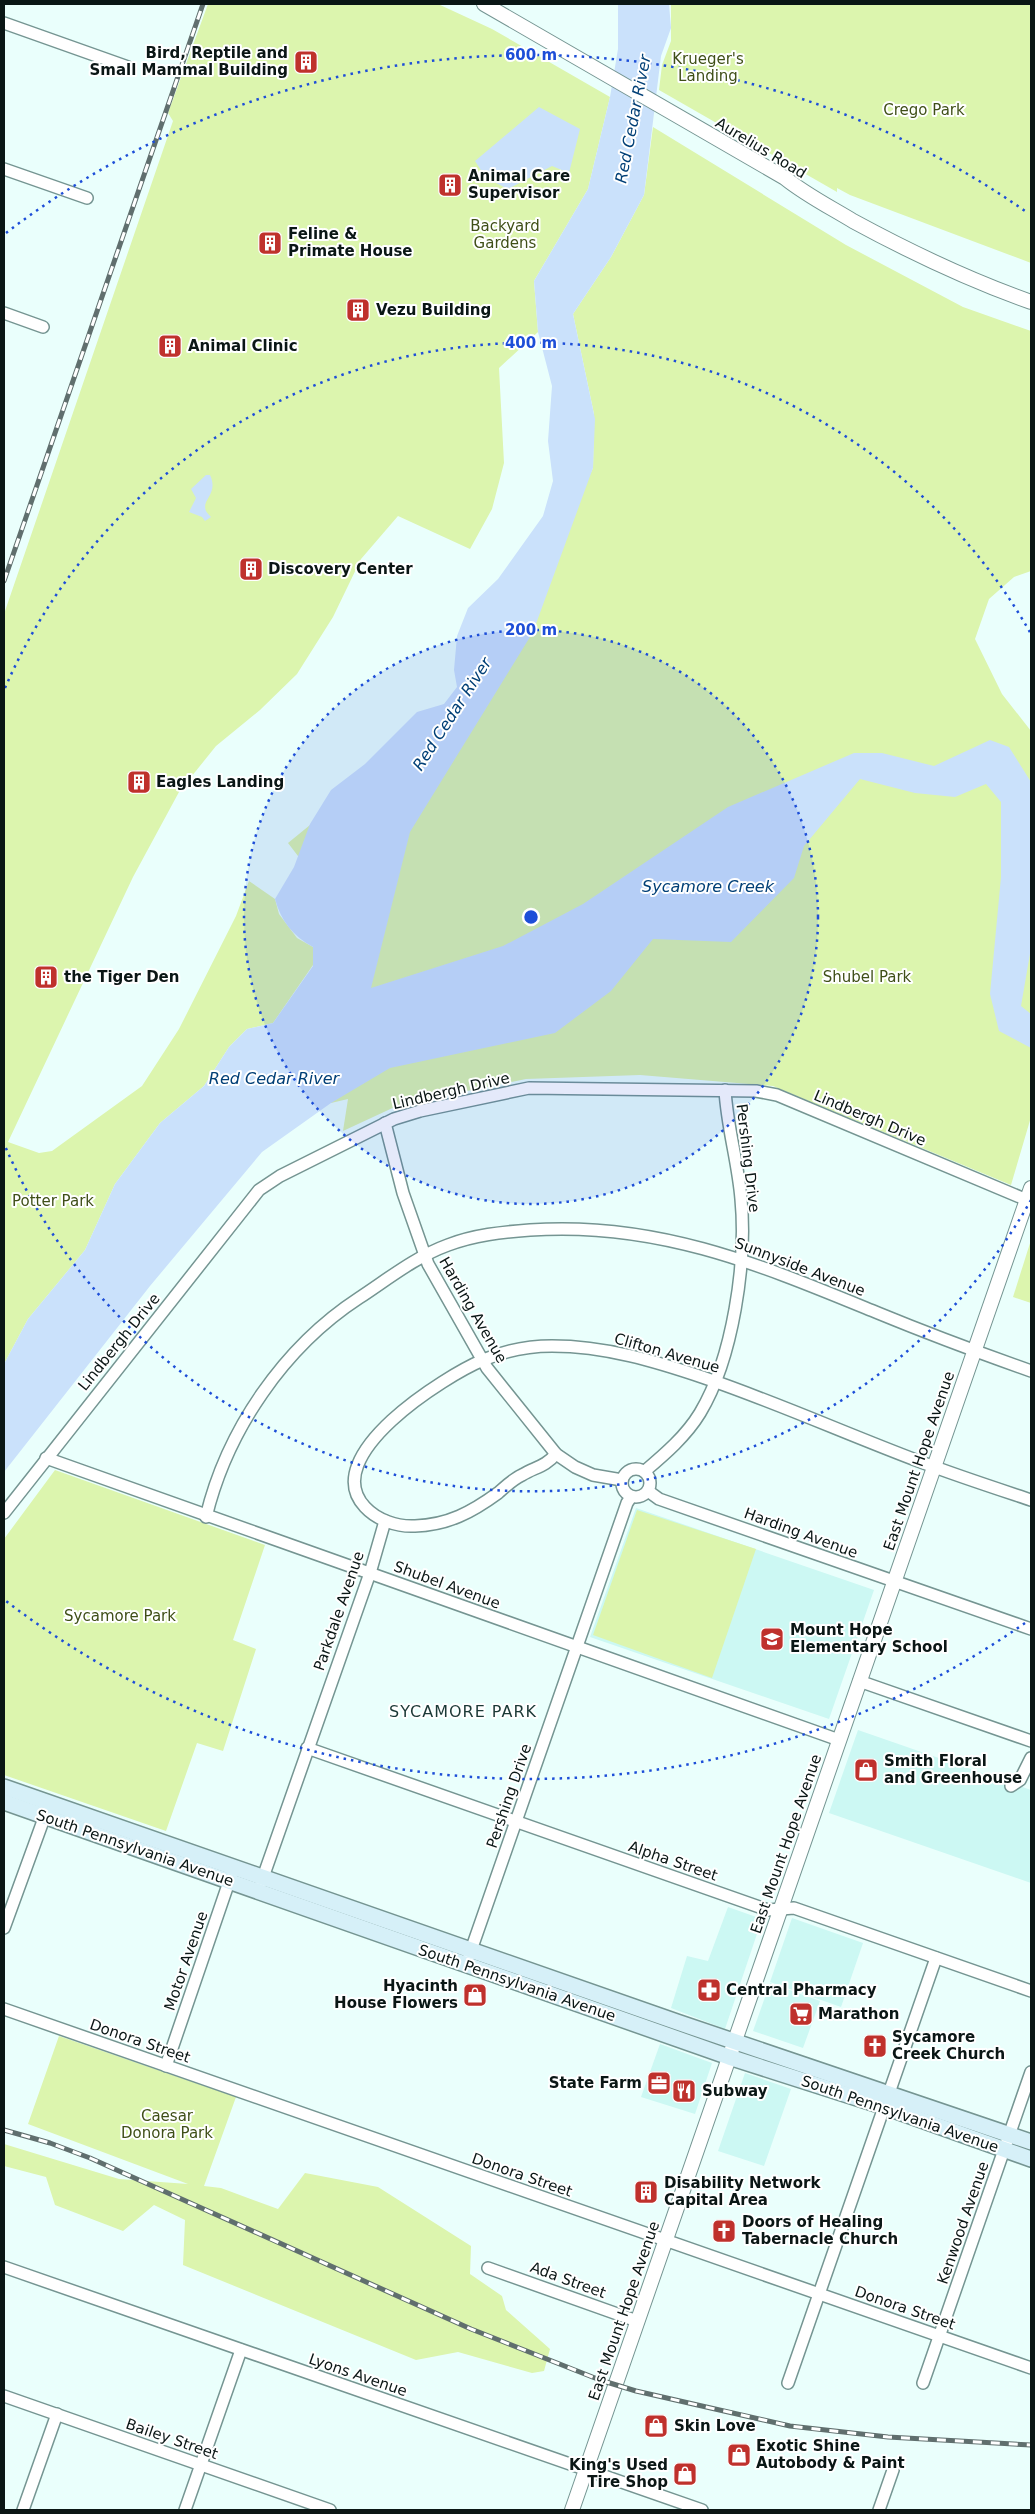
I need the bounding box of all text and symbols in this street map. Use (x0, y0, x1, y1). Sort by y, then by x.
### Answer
place label: Bird, Reptile and Small Mammal Building (89, 44, 288, 79)
text: 600 m (505, 46, 557, 64)
building icon: Bird, Reptile and Small Mammal Building (293, 49, 319, 75)
park label: Krueger's Landing (672, 50, 744, 85)
water label: Red Cedar River (611, 52, 655, 185)
park label: Crego Park (883, 101, 965, 119)
street label: Aurelius Road (712, 114, 810, 182)
place label: Animal Care Supervisor (468, 167, 570, 202)
building icon: Animal Care Supervisor (437, 172, 463, 198)
park label: Backyard Gardens (470, 217, 540, 252)
place label: Feline & Primate House (288, 225, 413, 260)
building icon: Feline & Primate House (257, 230, 283, 256)
building icon: Vezu Building (345, 297, 371, 323)
place label: Vezu Building (376, 301, 491, 319)
building icon: Animal Clinic (157, 333, 183, 359)
text: 400 m (505, 334, 557, 352)
place label: Animal Clinic (188, 337, 298, 355)
building icon: Discovery Center (238, 556, 264, 582)
place label: Discovery Center (268, 560, 413, 578)
text: 200 m (505, 621, 557, 639)
water label: Red Cedar River (409, 653, 496, 774)
building icon: Eagles Landing (126, 769, 152, 795)
place label: Eagles Landing (156, 773, 284, 791)
water label: Sycamore Creek (642, 877, 775, 896)
centre of rings (522, 908, 540, 926)
building icon: the Tiger Den (33, 964, 59, 990)
place label: the Tiger Den (64, 968, 179, 986)
park label: Shubel Park (823, 968, 912, 986)
water label: Red Cedar River (209, 1069, 341, 1088)
street label: Lindbergh Drive (391, 1069, 511, 1113)
street label: Lindbergh Drive (811, 1086, 929, 1150)
street label: Pershing Drive (732, 1103, 764, 1213)
park label: Potter Park (12, 1192, 94, 1210)
street label: Sunnyside Avenue (732, 1234, 868, 1300)
street label: Harding Avenue (435, 1254, 511, 1366)
street label: Lindbergh Drive (74, 1290, 164, 1394)
street label: Clifton Avenue (612, 1329, 722, 1377)
street label: East Mount Hope Avenue (880, 1369, 958, 1553)
street label: Harding Avenue (742, 1504, 860, 1562)
street label: Parkdale Avenue (310, 1549, 368, 1673)
street label: Shubel Avenue (391, 1557, 503, 1613)
park label: Sycamore Park (64, 1607, 176, 1625)
place label: Mount Hope Elementary School (790, 1621, 948, 1656)
school or university icon: Mount Hope Elementary School (759, 1626, 785, 1652)
district label: SYCAMORE PARK (389, 1702, 537, 1721)
street label: Pershing Drive (483, 1741, 535, 1851)
street label: East Mount Hope Avenue (747, 1752, 825, 1936)
place label: Smith Floral and Greenhouse (884, 1752, 1022, 1787)
shop icon: Smith Floral and Greenhouse (853, 1757, 879, 1783)
street label: South Pennsylvania Avenue (34, 1806, 236, 1890)
street label: Alpha Street (626, 1837, 720, 1885)
street label: Motor Avenue (161, 1909, 211, 2013)
street label: South Pennsylvania Avenue (416, 1941, 618, 2025)
place label: Hyacinth House Flowers (334, 1977, 458, 2012)
pharmacy icon: Central Pharmacy (696, 1977, 722, 2003)
place label: Central Pharmacy (726, 1981, 877, 1999)
shop icon: Hyacinth House Flowers (462, 1982, 488, 2008)
supermarket icon: Marathon (788, 2001, 814, 2027)
place label: Marathon (818, 2005, 899, 2023)
street label: Donora Street (87, 2015, 193, 2067)
place label: Sycamore Creek Church (892, 2028, 1005, 2063)
church icon: Sycamore Creek Church (862, 2033, 888, 2059)
office icon: State Farm (646, 2070, 672, 2096)
street label: South Pennsylvania Avenue (799, 2072, 1001, 2156)
place label: State Farm (549, 2074, 642, 2092)
restaurant icon: Subway (671, 2078, 697, 2104)
place label: Subway (702, 2082, 768, 2100)
park label: Caesar Donora Park (121, 2107, 213, 2142)
street label: Donora Street (469, 2149, 575, 2201)
street label: Kenwood Avenue (934, 2159, 992, 2287)
place label: Disability Network Capital Area (664, 2174, 821, 2209)
building icon: Disability Network Capital Area (633, 2179, 659, 2205)
place label: Doors of Healing Tabernacle Church (742, 2213, 898, 2248)
church icon: Doors of Healing Tabernacle Church (711, 2218, 737, 2244)
street label: East Mount Hope Avenue (585, 2219, 663, 2403)
street label: Ada Street (528, 2258, 608, 2302)
street label: Donora Street (852, 2282, 958, 2334)
street label: Lyons Avenue (306, 2350, 410, 2400)
shop icon: Skin Love (643, 2413, 669, 2439)
street label: Bailey Street (124, 2415, 221, 2463)
place label: Skin Love (674, 2417, 756, 2435)
place label: Exotic Shine Autobody & Paint (756, 2437, 905, 2472)
shop icon: Exotic Shine Autobody & Paint (726, 2442, 752, 2468)
place label: King's Used Tire Shop (569, 2456, 668, 2491)
shop icon: King's Used Tire Shop (672, 2461, 698, 2487)

